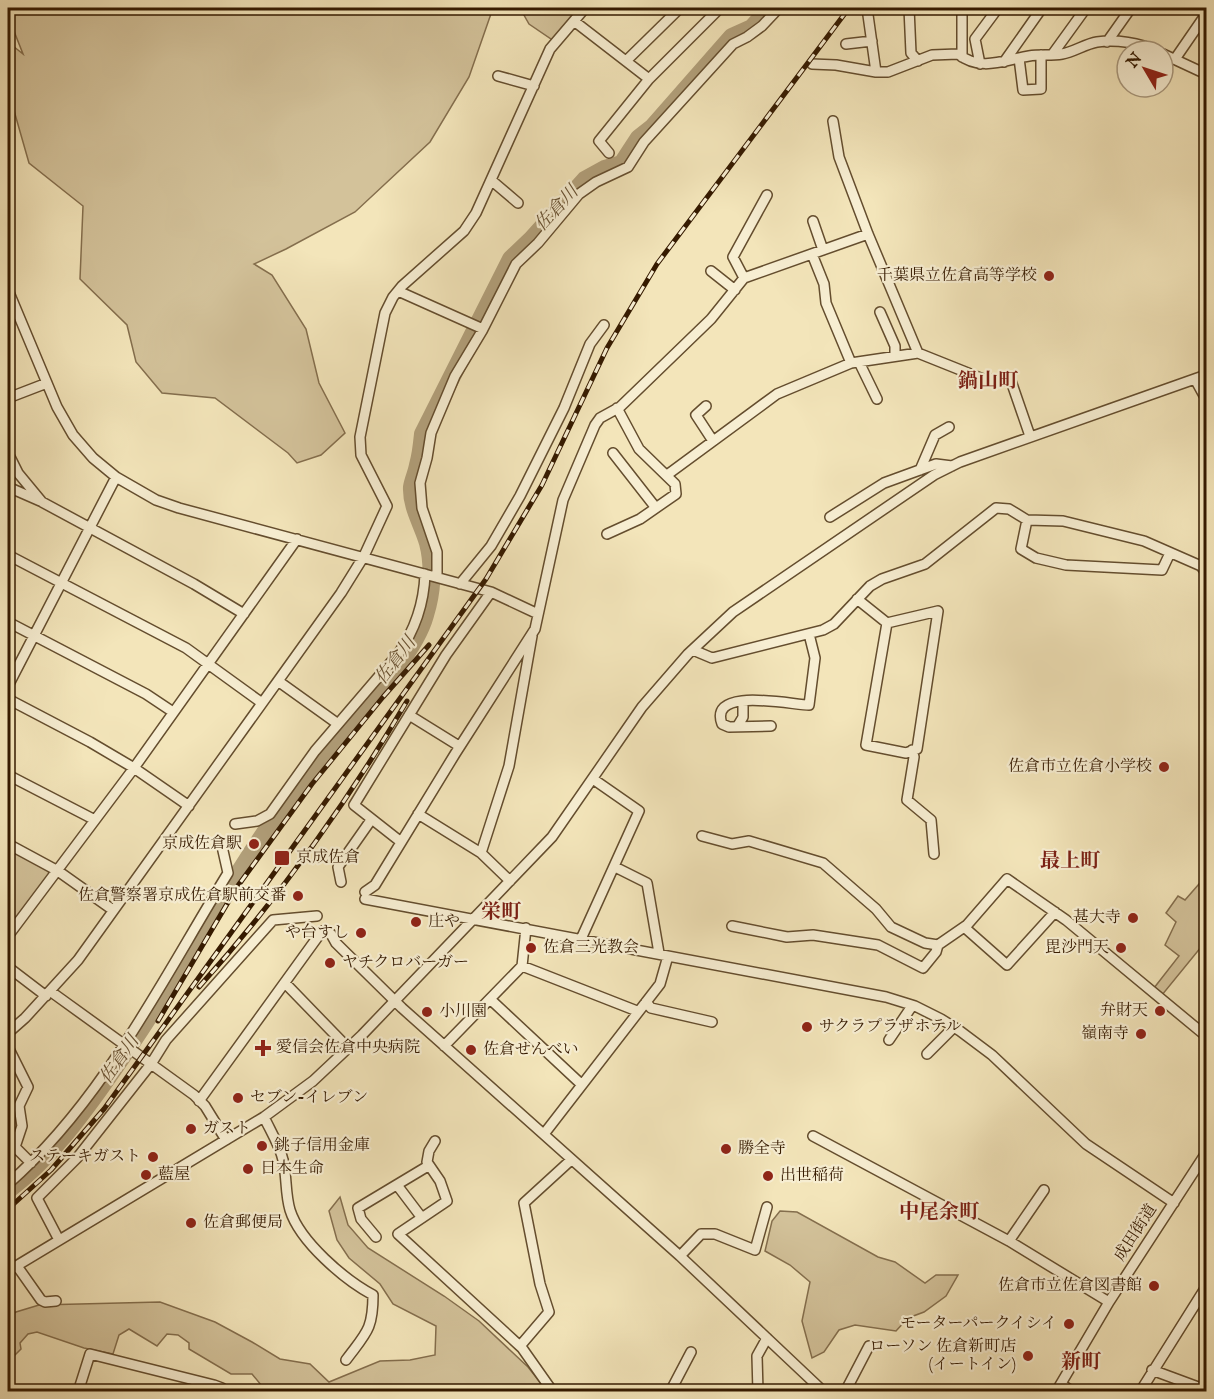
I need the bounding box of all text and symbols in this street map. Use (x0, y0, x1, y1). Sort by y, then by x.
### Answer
north arrow (1115, 39, 1175, 99)
text: N (1122, 49, 1147, 73)
water label: 佐倉川 (530, 180, 585, 237)
place label: 千葉県立佐倉高等学校 (877, 266, 1037, 286)
marker: 千葉県立佐倉高等学校 (1042, 269, 1056, 283)
district label: 鍋山町 (958, 369, 1019, 394)
water label: 佐倉川 (371, 631, 423, 689)
place label: 佐倉市立佐倉小学校 (1008, 757, 1152, 777)
marker: 佐倉市立佐倉小学校 (1157, 760, 1171, 774)
place label: 京成佐倉駅 (162, 834, 242, 854)
marker: 京成佐倉駅 (247, 837, 261, 851)
place label: 京成佐倉 (296, 848, 360, 868)
marker: 京成佐倉 (273, 849, 291, 867)
district label: 最上町 (1040, 849, 1101, 874)
place label: 佐倉警察署京成佐倉駅前交番 (78, 886, 286, 906)
marker: 佐倉警察署京成佐倉駅前交番 (291, 889, 305, 903)
district label: 栄町 (481, 900, 522, 925)
place label: 甚大寺 (1073, 908, 1121, 928)
marker: 甚大寺 (1126, 911, 1140, 925)
place label: 庄や (428, 912, 460, 932)
marker: 庄や (409, 915, 423, 929)
place label: や台すし (285, 923, 349, 943)
marker: や台すし (354, 926, 368, 940)
place label: 佐倉三光教会 (543, 938, 639, 958)
place label: 毘沙門天 (1045, 938, 1109, 958)
marker: 佐倉三光教会 (524, 941, 538, 955)
marker: 毘沙門天 (1114, 941, 1128, 955)
place label: ヤチクロバーガー (342, 953, 469, 973)
marker: ヤチクロバーガー (323, 956, 337, 970)
place label: 弁財天 (1100, 1001, 1148, 1021)
place label: 小川園 (439, 1002, 487, 1022)
marker: 弁財天 (1153, 1004, 1167, 1018)
marker: 小川園 (420, 1005, 434, 1019)
place label: サクラプラザホテル (819, 1017, 962, 1037)
marker: サクラプラザホテル (800, 1020, 814, 1034)
place label: 嶺南寺 (1081, 1024, 1129, 1044)
marker: 嶺南寺 (1134, 1027, 1148, 1041)
water label: 佐倉川 (95, 1030, 146, 1089)
place label: 愛信会佐倉中央病院 (276, 1038, 420, 1058)
marker: 愛信会佐倉中央病院 (254, 1039, 272, 1057)
place label: 佐倉せんべい (483, 1040, 579, 1060)
marker: 佐倉せんべい (464, 1043, 478, 1057)
place label: セブン-イレブン (250, 1088, 368, 1108)
marker: セブン-イレブン (231, 1091, 245, 1105)
place label: ガスト (203, 1119, 251, 1139)
marker: ガスト (184, 1122, 198, 1136)
place label: 銚子信用金庫 (274, 1136, 370, 1156)
marker: 銚子信用金庫 (255, 1139, 269, 1153)
place label: 勝全寺 (738, 1139, 786, 1159)
marker: 勝全寺 (719, 1142, 733, 1156)
place label: ステーキガスト (29, 1147, 141, 1167)
marker: ステーキガスト (146, 1150, 160, 1164)
place label: 日本生命 (260, 1159, 324, 1179)
marker: 日本生命 (241, 1162, 255, 1176)
place label: 藍屋 (158, 1165, 190, 1185)
place label: 出世稲荷 (780, 1166, 844, 1186)
marker: 藍屋 (139, 1168, 153, 1182)
marker: 出世稲荷 (761, 1169, 775, 1183)
district label: 中尾余町 (899, 1200, 980, 1225)
street label: 成田街道 (1110, 1201, 1162, 1265)
place label: 佐倉郵便局 (203, 1213, 283, 1233)
marker: 佐倉郵便局 (184, 1216, 198, 1230)
place label: 佐倉市立佐倉図書館 (998, 1276, 1142, 1296)
marker: 佐倉市立佐倉図書館 (1147, 1279, 1161, 1293)
place label: モーターパークイシイ (900, 1314, 1057, 1334)
marker: モーターパークイシイ (1062, 1317, 1076, 1331)
place label: ローソン 佐倉新町店 (イートイン) (869, 1337, 1016, 1375)
marker: ローソン 佐倉新町店 (イートイン) (1021, 1349, 1035, 1363)
district label: 新町 (1061, 1350, 1102, 1375)

